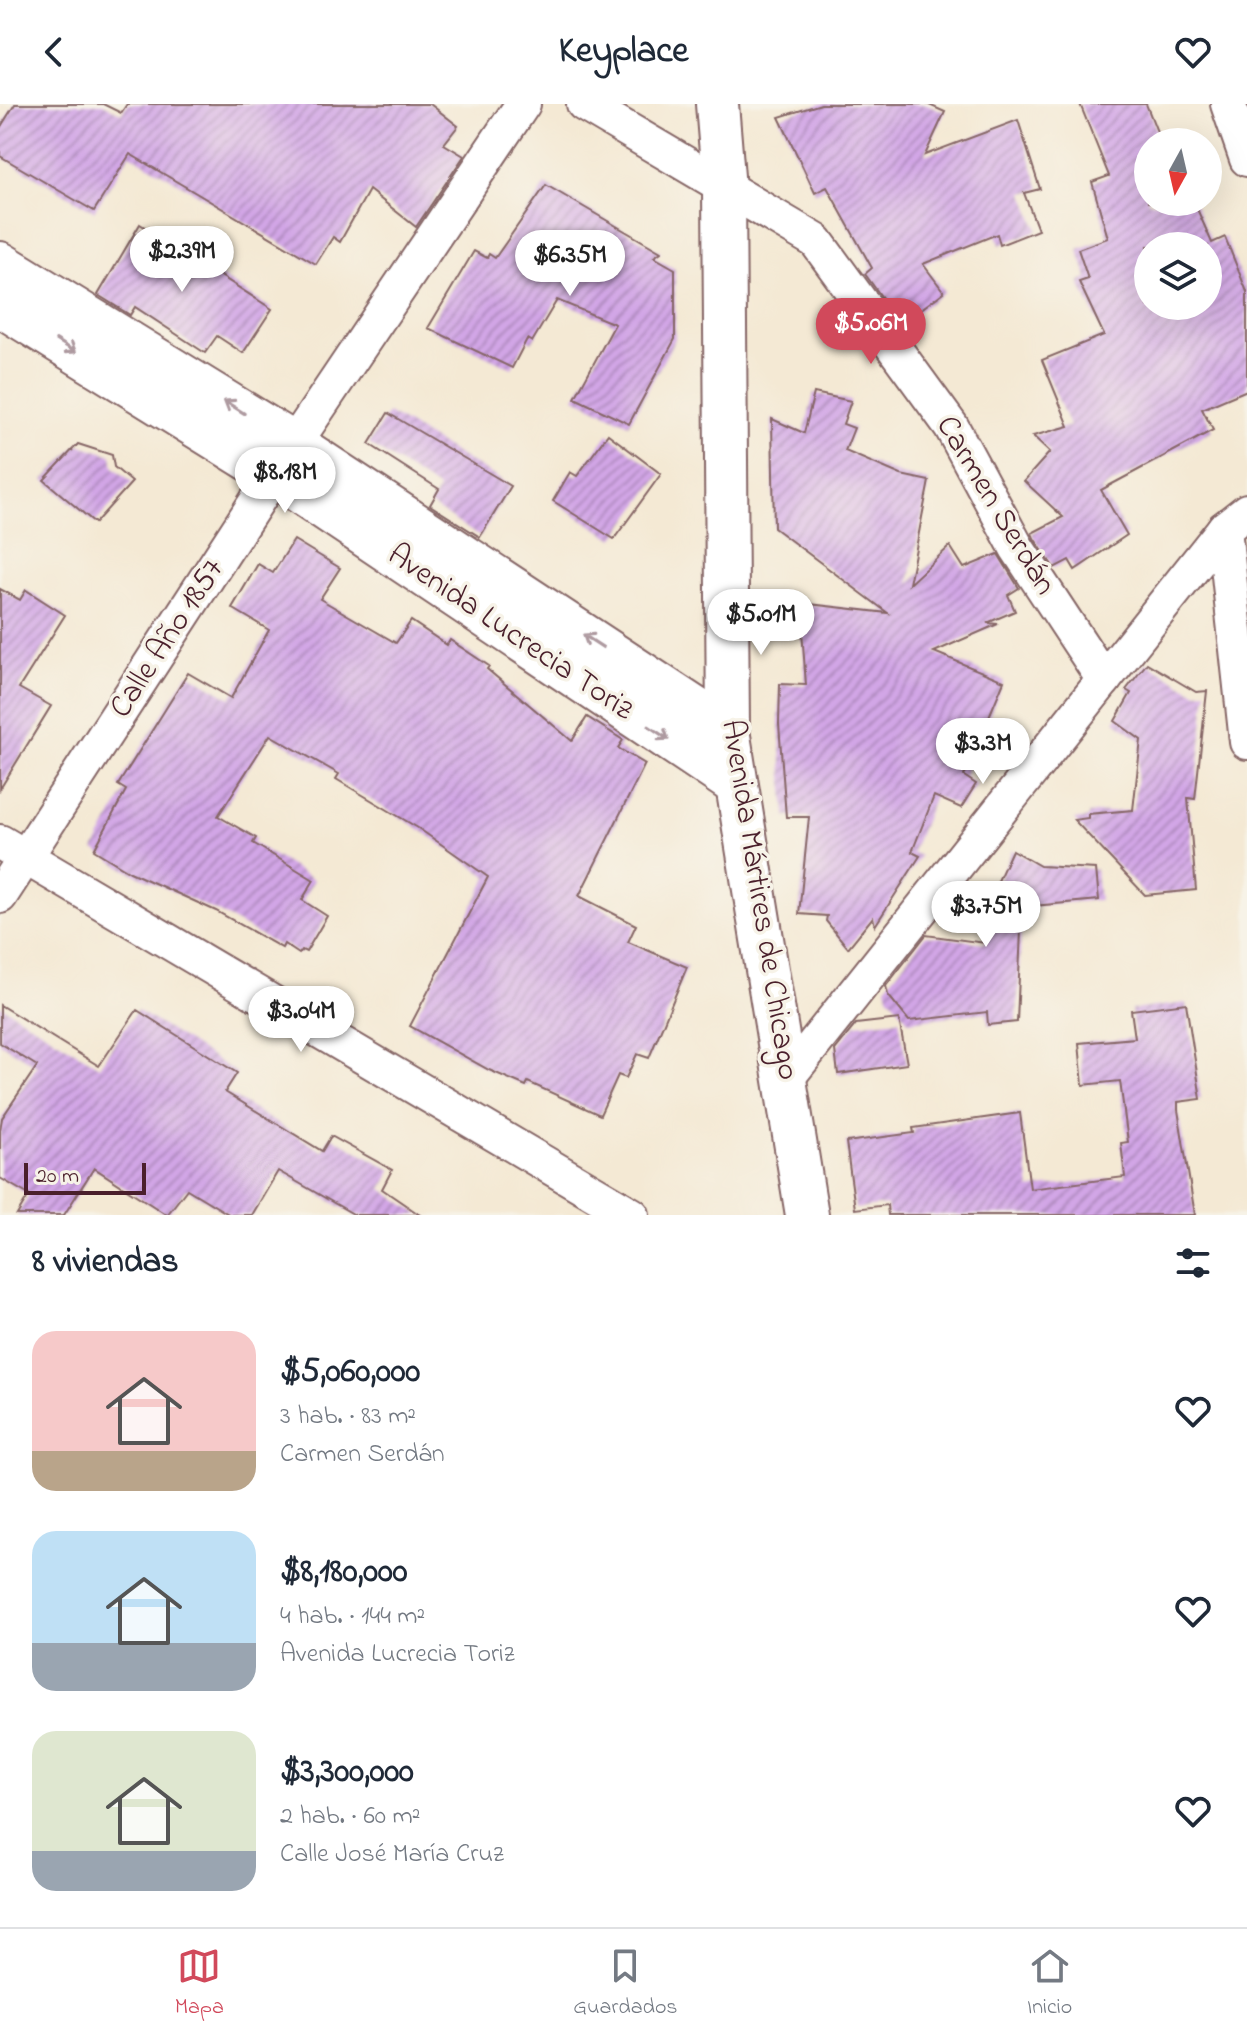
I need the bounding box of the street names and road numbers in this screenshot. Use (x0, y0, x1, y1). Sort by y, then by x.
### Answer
street label: Carmen Serdán (923, 407, 1067, 605)
street label: Avenida Lucrecia Toriz (377, 533, 643, 734)
street label: Calle Año 1857 (99, 550, 237, 728)
street label: Avenida Mártires de Chicago (707, 716, 811, 1084)

